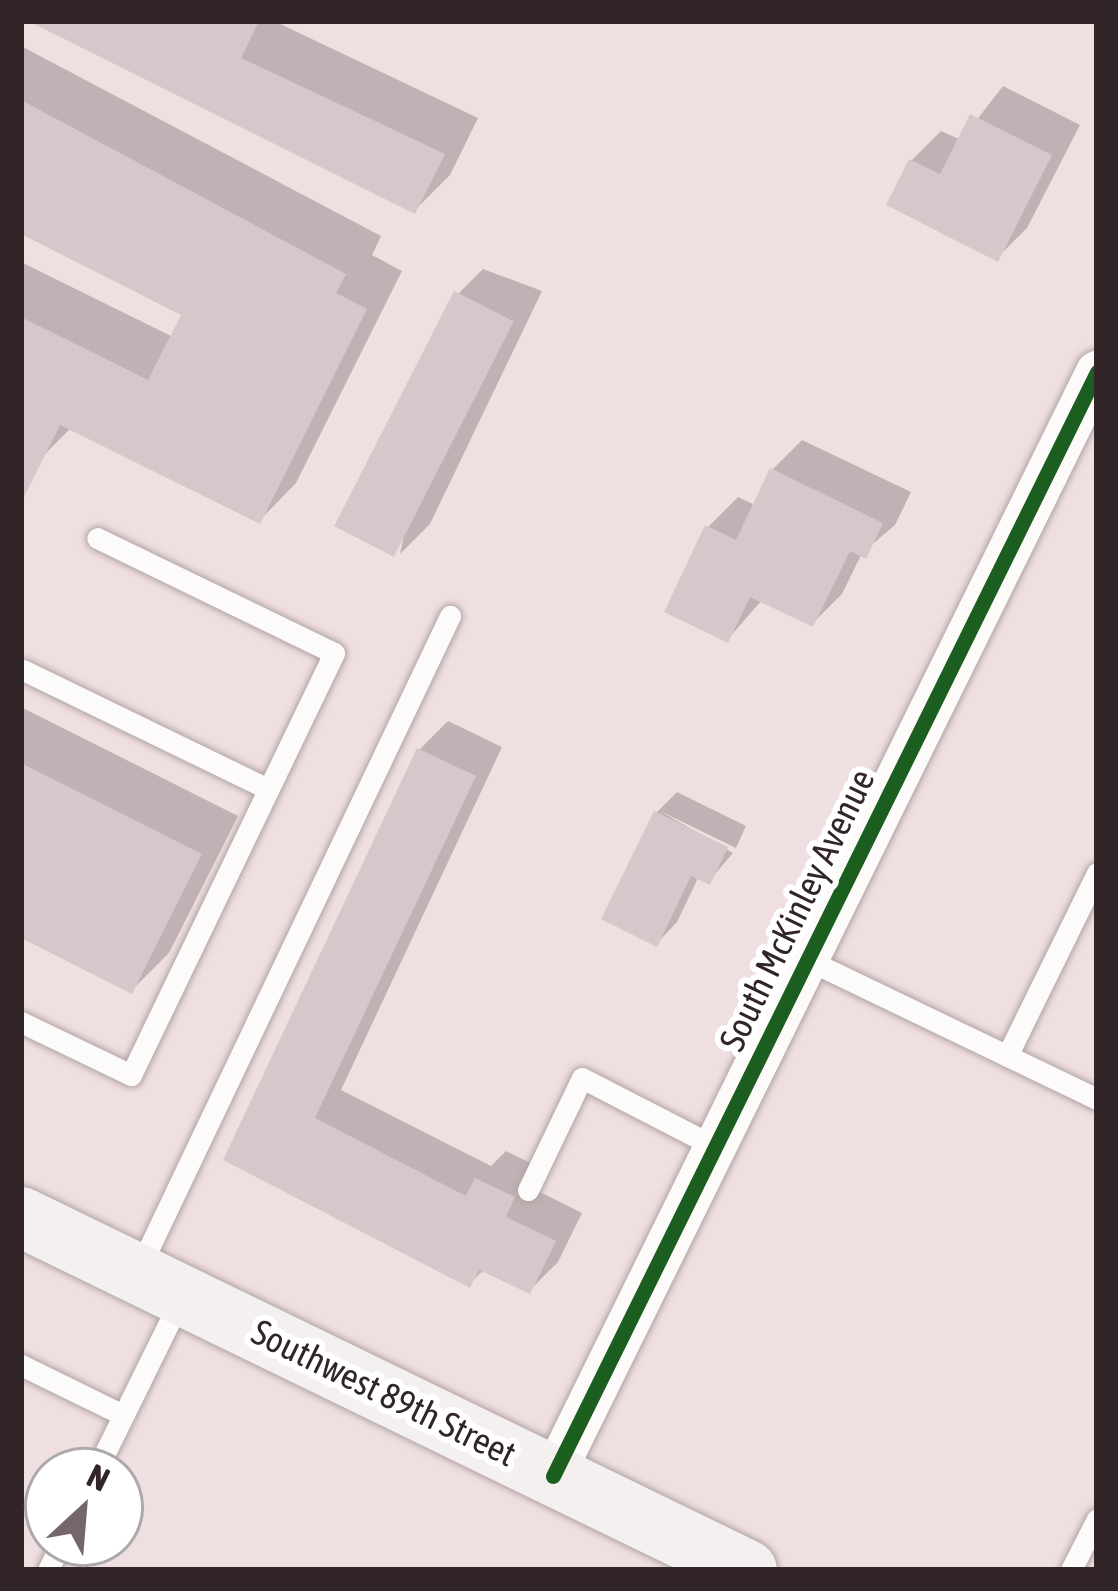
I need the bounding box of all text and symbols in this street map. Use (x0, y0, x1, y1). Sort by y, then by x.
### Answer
street label: South McKinley Avenue (710, 762, 884, 1058)
street label: Southwest 89th Street (245, 1310, 523, 1476)
north arrow (24, 1447, 144, 1567)
text: N (81, 1456, 116, 1499)

